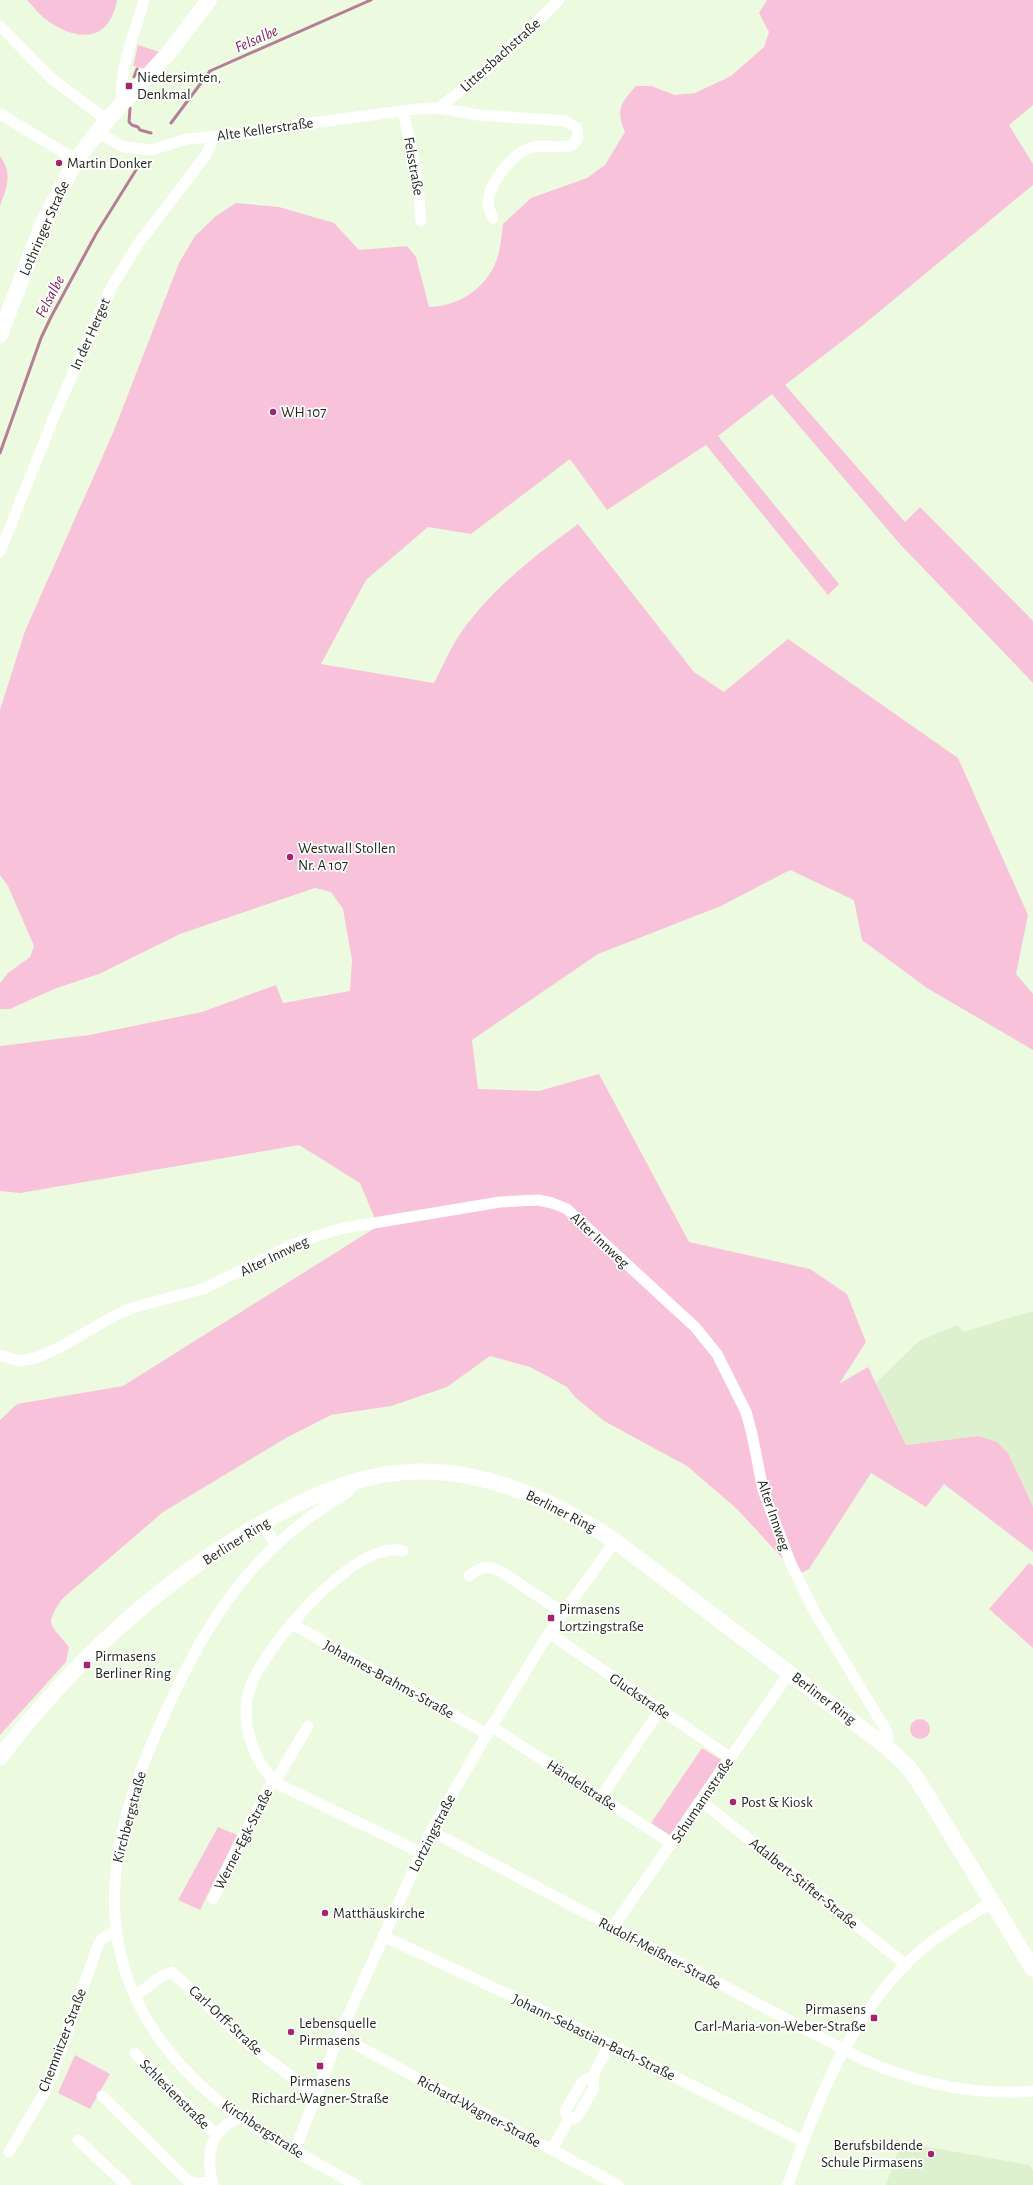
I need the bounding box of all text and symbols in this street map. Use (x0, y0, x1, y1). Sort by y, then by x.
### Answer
street label: Littersbachstraße (457, 16, 543, 95)
water label: Felsalbe (232, 22, 280, 55)
place label: Niedersimten, Denkmal (137, 70, 221, 102)
marker: Niedersimten, Denkmal (124, 81, 134, 91)
street label: Alte Kellerstraße (216, 115, 314, 144)
street label: Felsstraße (401, 136, 426, 197)
place label: Martin Donker (67, 156, 152, 171)
marker: Martin Donker (54, 158, 64, 168)
street label: Lothringer Straße (17, 178, 72, 278)
water label: Felsalbe (32, 273, 68, 320)
street label: In der Herget (68, 296, 113, 372)
place label: WH 107 (281, 405, 326, 420)
marker: WH 107 (268, 407, 278, 417)
place label: Westwall Stollen Nr. A 107 (298, 841, 396, 873)
marker: Westwall Stollen Nr. A 107 (285, 852, 295, 862)
street label: Alter Innweg (567, 1210, 632, 1272)
street label: Alter Innweg (238, 1233, 311, 1279)
street label: Alter Innweg (754, 1478, 793, 1553)
street label: Berliner Ring (524, 1488, 599, 1536)
street label: Berliner Ring (200, 1515, 273, 1568)
place label: Pirmasens Lortzingstraße (559, 1602, 644, 1634)
marker: Pirmasens Lortzingstraße (546, 1613, 556, 1623)
street label: Johannes-Brahms-Straße (321, 1637, 456, 1722)
place label: Pirmasens Berliner Ring (95, 1649, 172, 1681)
marker: Pirmasens Berliner Ring (82, 1660, 92, 1670)
street label: Berliner Ring (789, 1670, 859, 1728)
street label: Gluckstraße (607, 1671, 673, 1722)
street label: Schumannstraße (668, 1755, 736, 1846)
street label: Händelstraße (544, 1757, 619, 1814)
street label: Kirchbergstraße (110, 1770, 149, 1865)
street label: Werner-Egk-Straße (212, 1786, 275, 1892)
street label: Lortzingstraße (406, 1792, 458, 1874)
place label: Post & Kiosk (741, 1795, 813, 1810)
marker: Post & Kiosk (728, 1797, 738, 1807)
street label: Adalbert-Stifter-Straße (747, 1835, 861, 1932)
place label: Matthäuskirche (333, 1906, 425, 1921)
marker: Matthäuskirche (320, 1908, 330, 1918)
street label: Rudolf-Meißner-Straße (596, 1915, 723, 1992)
street label: Carl-Orff-Straße (186, 1983, 265, 2058)
street label: Chemnitzer Straße (36, 1986, 89, 2094)
street label: Johann-Sebastian-Bach-Straße (510, 1991, 678, 2083)
place label: Pirmasens Carl-Maria-von-Weber-Straße (694, 2002, 866, 2034)
marker: Pirmasens Carl-Maria-von-Weber-Straße (869, 2013, 879, 2023)
place label: Lebensquelle Pirmasens (299, 2016, 376, 2048)
marker: Lebensquelle Pirmasens (286, 2027, 296, 2037)
street label: Schlesienstraße (137, 2057, 213, 2132)
marker: Pirmasens Richard-Wagner-Straße (315, 2061, 325, 2071)
street label: Richard-Wagner-Straße (415, 2073, 543, 2150)
place label: Pirmasens Richard-Wagner-Straße (251, 2074, 389, 2106)
street label: Kirchbergstraße (219, 2097, 306, 2161)
place label: Berufsbildende Schule Pirmasens (821, 2138, 923, 2170)
marker: Berufsbildende Schule Pirmasens (926, 2149, 936, 2159)

